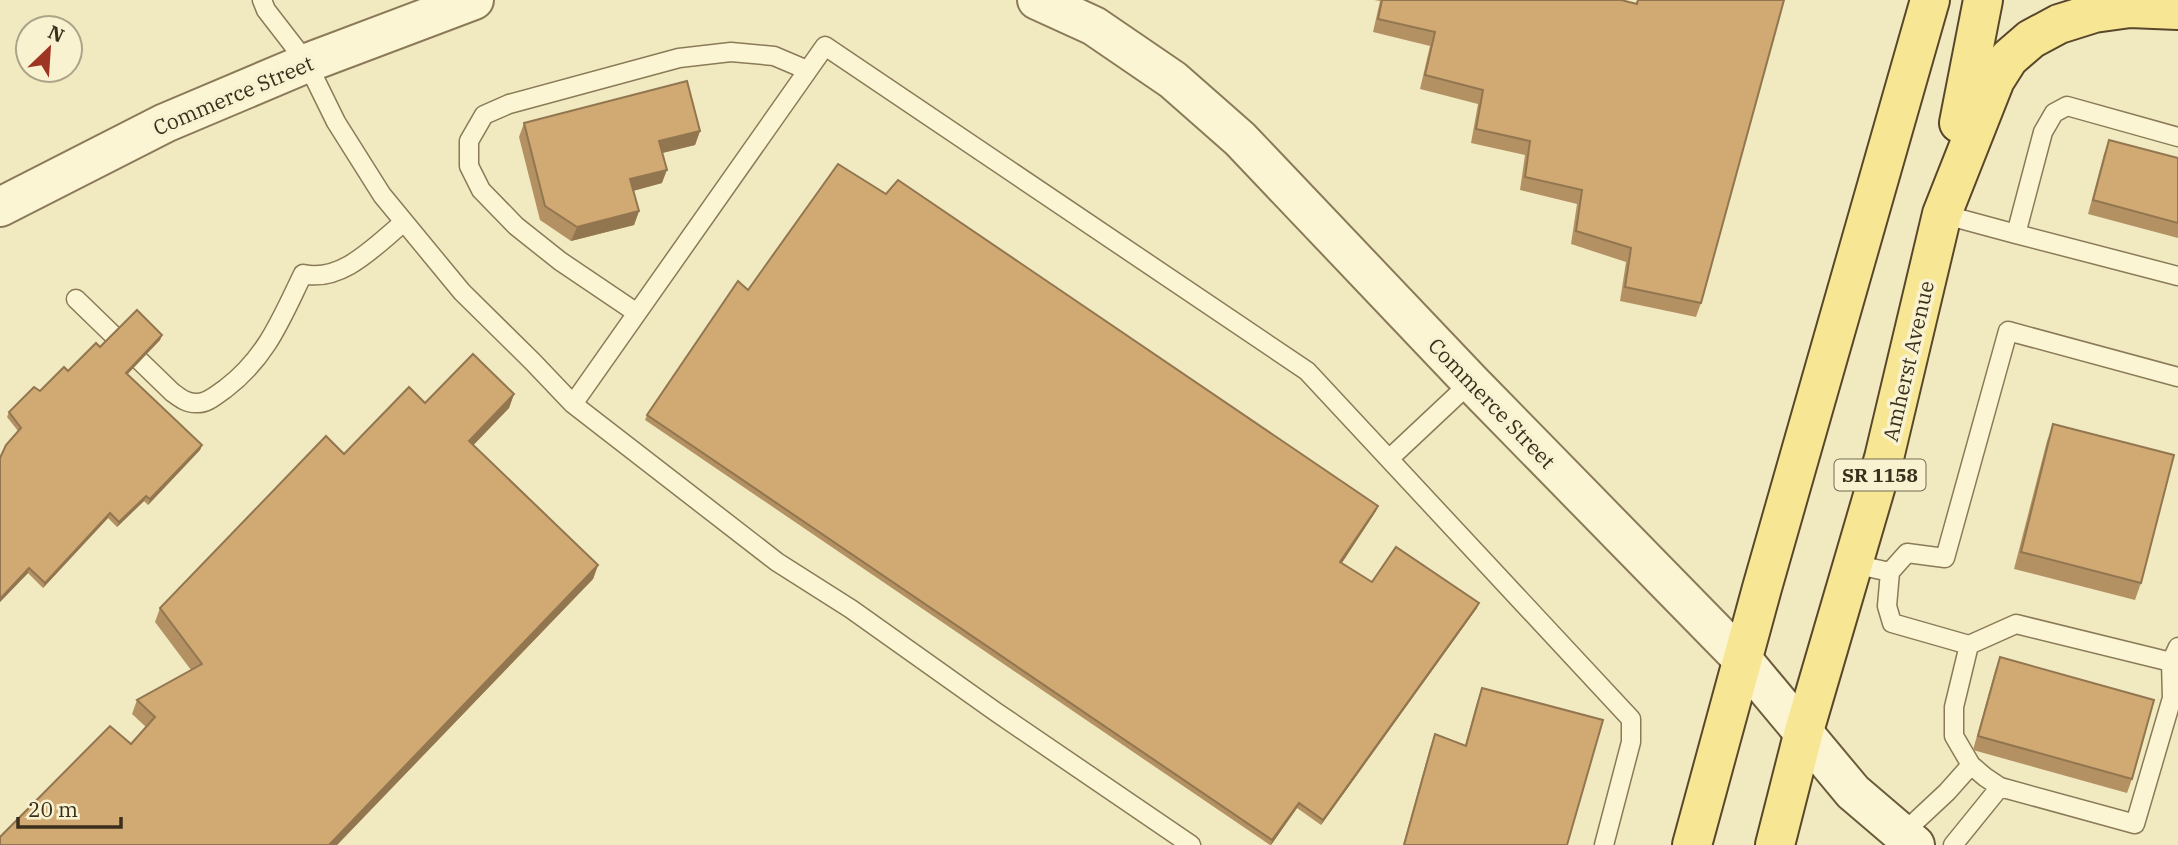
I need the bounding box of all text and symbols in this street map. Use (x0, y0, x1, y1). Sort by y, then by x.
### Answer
north arrow (14, 14, 84, 84)
text: N (44, 20, 68, 48)
street label: Commerce Street (149, 49, 317, 141)
street label: Amherst Avenue (1876, 278, 1940, 444)
street label: Commerce Street (1422, 332, 1562, 474)
road number: SR 1158 (1834, 460, 1926, 490)
scale bar (18, 786, 121, 830)
text: 20 m (28, 795, 78, 823)

